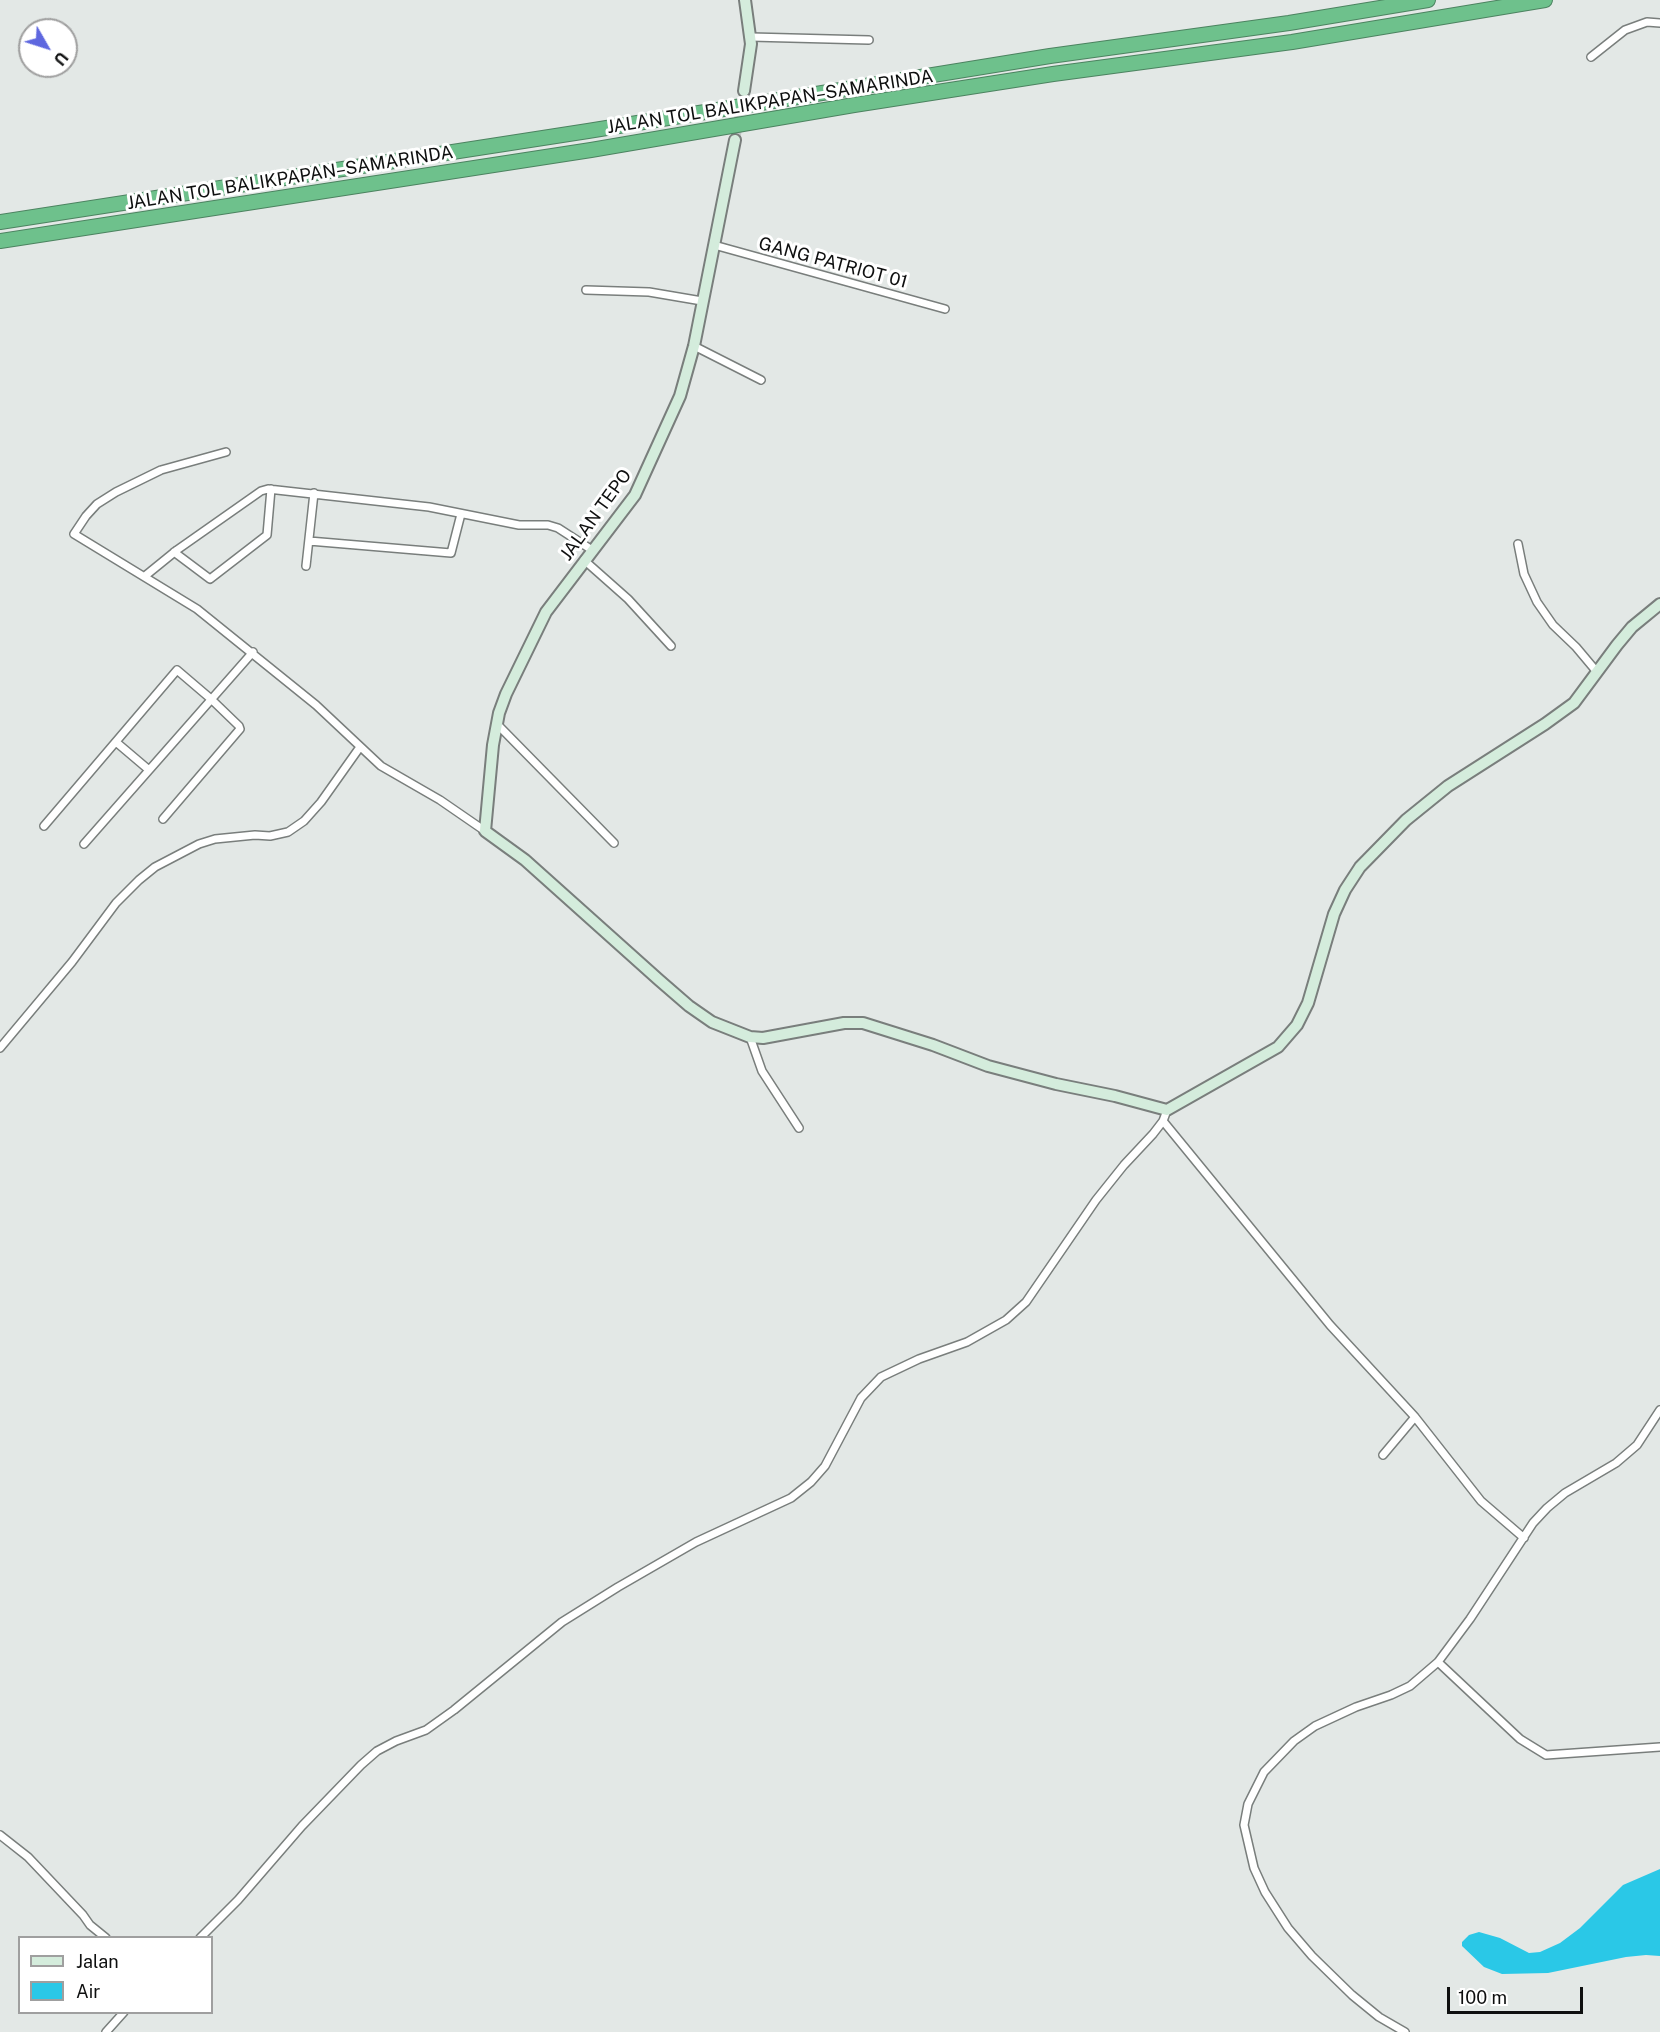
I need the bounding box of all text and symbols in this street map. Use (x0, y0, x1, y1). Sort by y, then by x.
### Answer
north arrow (18, 18, 78, 78)
text: U (50, 48, 72, 69)
street label: JALAN TOL BALIKPAPAN–SAMARINDA (605, 66, 935, 138)
street label: JALAN TOL BALIKPAPAN–SAMARINDA (125, 142, 455, 214)
street label: GANG PATRIOT 01 (756, 233, 910, 293)
street label: JALAN TEPO (556, 465, 636, 565)
legend (18, 1936, 213, 2014)
text: Jalan (76, 1951, 119, 1972)
scale bar (1450, 1975, 1586, 2013)
text: Air (76, 1981, 100, 2002)
text: 100 m (1458, 1987, 1507, 2008)

